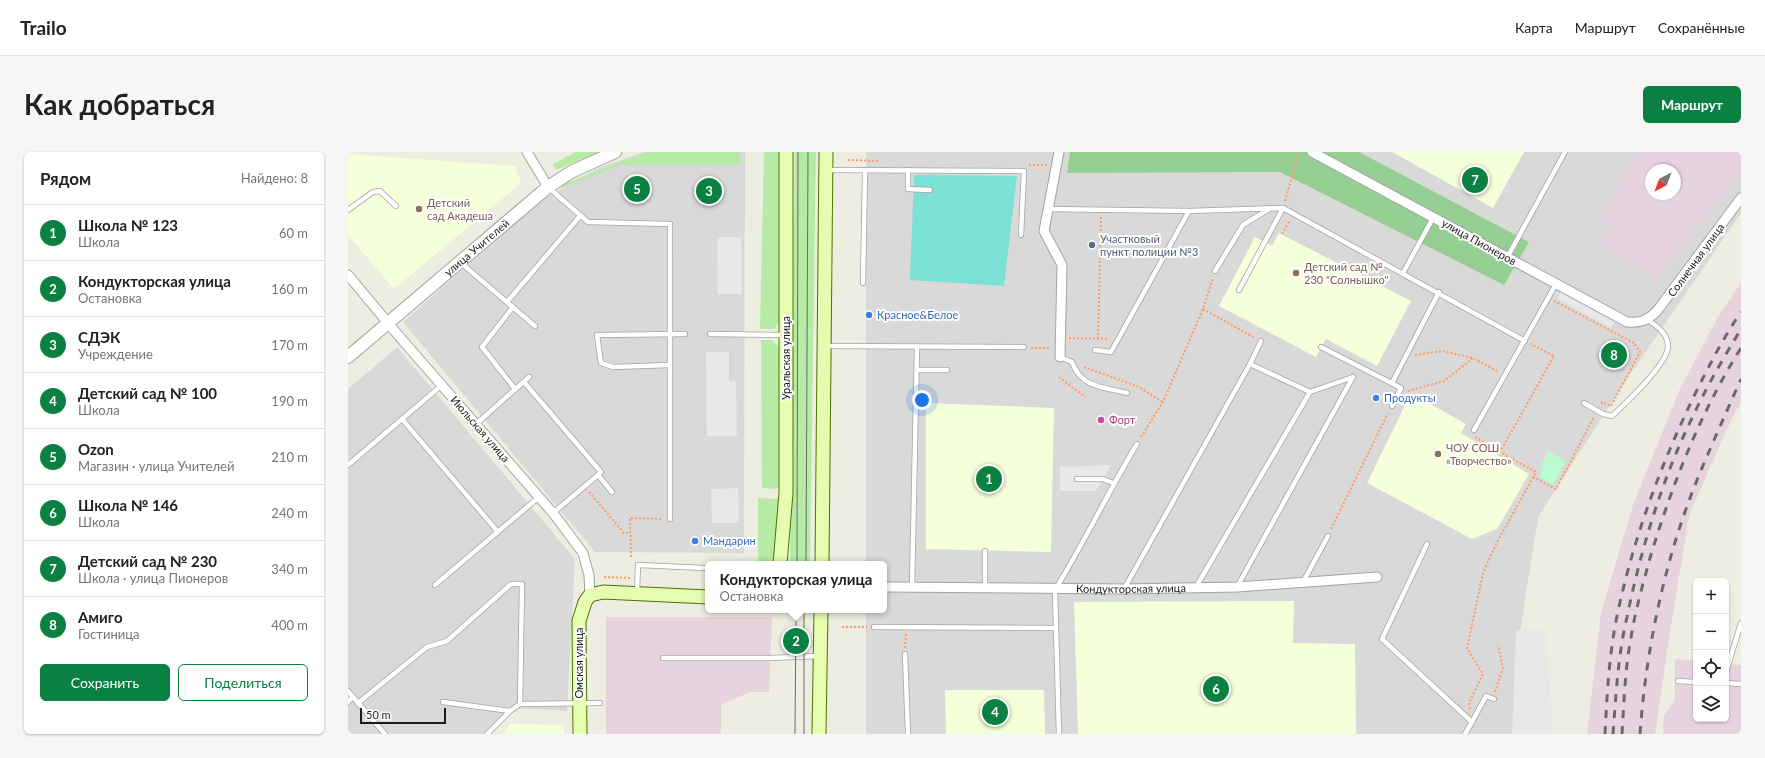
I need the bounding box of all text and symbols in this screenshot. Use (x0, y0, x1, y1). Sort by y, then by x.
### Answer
text: Trailo (20, 16, 67, 39)
text: Карта (1515, 19, 1553, 36)
text: Маршрут (1575, 19, 1636, 36)
text: Сохранённые (1658, 19, 1745, 36)
button: Маршрут (1643, 86, 1741, 123)
text: Как добраться (24, 87, 215, 121)
north arrow (1645, 164, 1681, 200)
pin: 7 (1462, 165, 1488, 195)
text: Рядом (40, 168, 91, 189)
text: Найдено: 8 (241, 170, 308, 186)
pin: 5 (624, 174, 650, 204)
pin: 3 (696, 176, 722, 206)
place label: Детский сад Акадеша (427, 196, 493, 222)
marker: Детский сад Акадеша (414, 204, 424, 214)
text: Школа № 123 (78, 216, 178, 234)
street label: улица Учителей (441, 216, 512, 278)
street label: улица Пионеров (1440, 216, 1519, 267)
street label: Солнечная улица (1665, 221, 1727, 299)
text: 1 (49, 225, 57, 241)
text: 60 m (279, 225, 308, 241)
place label: Участковый пункт полиции №3 (1100, 232, 1198, 258)
text: Школа (78, 234, 120, 250)
marker: Участковый пункт полиции №3 (1087, 240, 1097, 250)
place label: Детский сад № 230 "Солнышко" (1304, 260, 1389, 286)
marker: Детский сад № 230 "Солнышко" (1291, 268, 1301, 278)
text: Кондукторская улица (78, 272, 231, 290)
text: 2 (49, 281, 57, 297)
text: 160 m (271, 281, 308, 297)
text: Остановка (78, 290, 142, 306)
place label: Красное&Белое (877, 308, 959, 321)
marker: Красное&Белое (864, 310, 874, 320)
street label: Уральская улица (779, 316, 792, 400)
text: СДЭК (78, 328, 121, 346)
text: 3 (49, 337, 57, 353)
text: 170 m (271, 337, 308, 353)
pin: 8 (1601, 340, 1627, 370)
text: Учреждение (78, 346, 153, 362)
text: Детский сад № 100 (78, 384, 217, 402)
your location (912, 390, 932, 410)
place label: Продукты (1384, 391, 1436, 404)
text: 4 (49, 393, 57, 409)
text: 190 m (271, 393, 308, 409)
street label: Июльская улица (448, 393, 513, 464)
marker: Продукты (1371, 393, 1381, 403)
text: Школа (78, 402, 120, 418)
place label: Форт (1109, 413, 1136, 426)
marker: Форт (1096, 415, 1106, 425)
text: Ozon (78, 440, 114, 458)
place label: ЧОУ СОШ «Творчество» (1446, 441, 1512, 467)
text: 5 (49, 449, 57, 465)
text: 210 m (271, 449, 308, 465)
marker: ЧОУ СОШ «Творчество» (1433, 449, 1443, 459)
text: Магазин · улица Учителей (78, 458, 234, 474)
pin: 1 (976, 464, 1002, 494)
text: Школа № 146 (78, 496, 178, 514)
text: 6 (49, 505, 57, 521)
text: 240 m (271, 505, 308, 521)
text: Школа (78, 514, 120, 530)
place label: Мандарин (703, 534, 756, 547)
marker: Мандарин (690, 536, 700, 546)
text: Детский сад № 230 (78, 552, 217, 570)
text: 7 (49, 561, 57, 577)
text: 340 m (271, 561, 308, 577)
popup (705, 561, 887, 613)
text: Школа · улица Пионеров (78, 570, 228, 586)
text: Кондукторская улица (720, 570, 872, 588)
map controls (1693, 578, 1729, 722)
button: + (1693, 578, 1729, 614)
street label: Кондукторская улица (1076, 581, 1186, 595)
text: Остановка (720, 588, 783, 604)
text: Амиго (78, 608, 123, 626)
button: − (1693, 614, 1729, 650)
text: 8 (49, 617, 57, 633)
text: 400 m (271, 617, 308, 633)
text: Гостиница (78, 626, 140, 642)
pin: 2 (783, 626, 809, 656)
street label: Омская улица (572, 627, 585, 699)
button: locate (1693, 650, 1729, 686)
button: Сохранить (40, 664, 170, 701)
button: Поделиться (178, 664, 308, 701)
pin: 6 (1203, 674, 1229, 704)
button: layers (1693, 686, 1729, 722)
pin: 4 (982, 697, 1008, 727)
scale bar (360, 706, 446, 725)
text: 50 m (366, 708, 391, 721)

